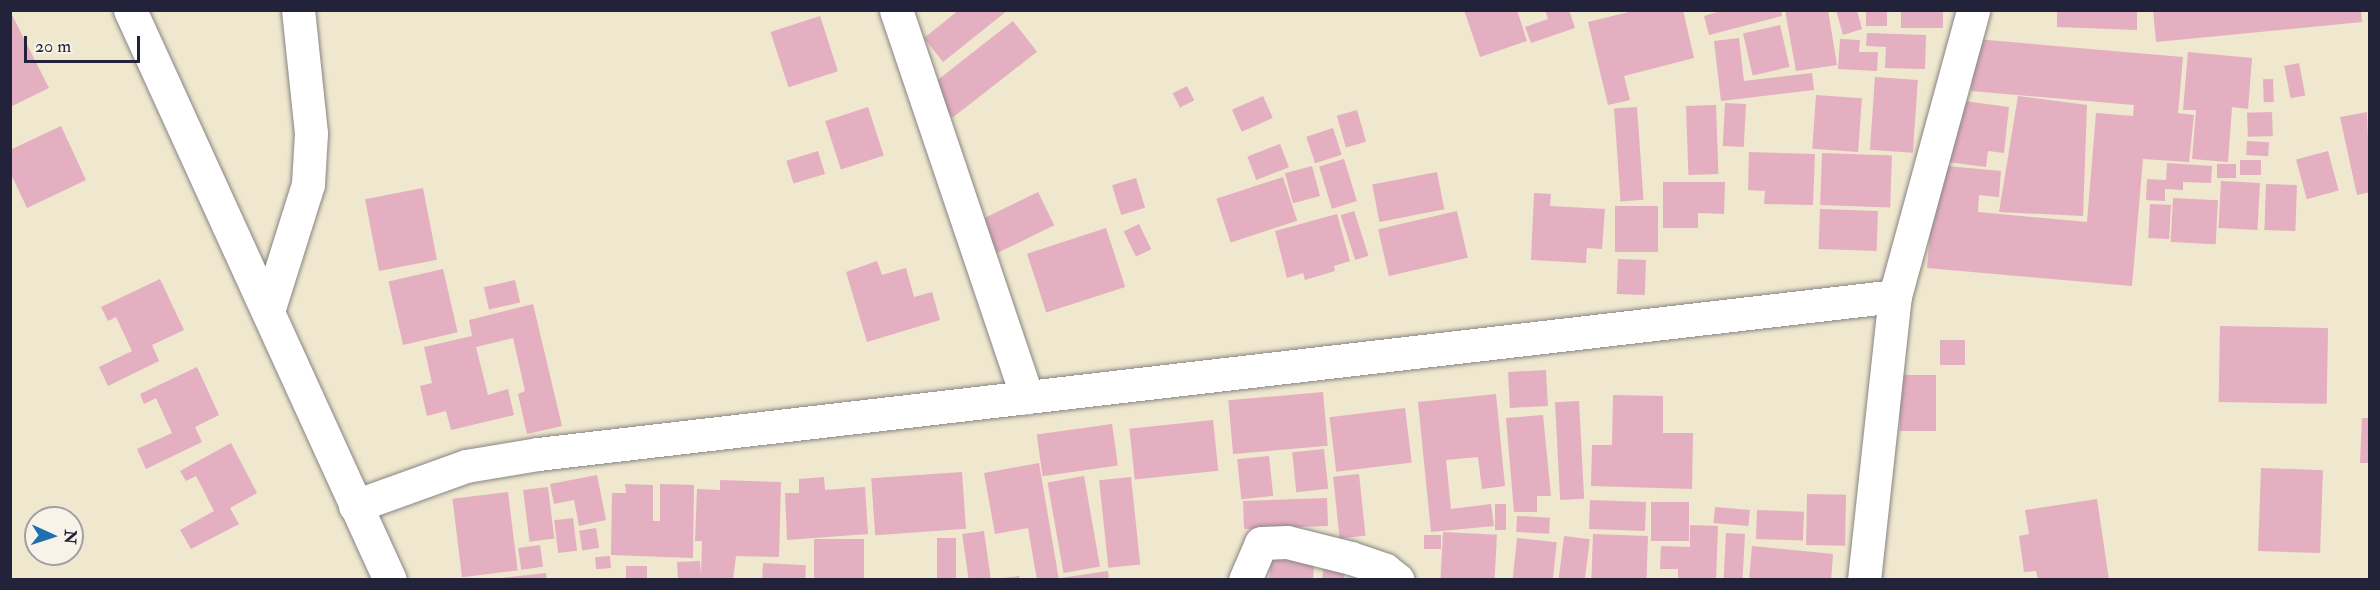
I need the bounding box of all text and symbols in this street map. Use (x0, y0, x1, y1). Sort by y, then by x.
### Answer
scale bar (27, 24, 142, 62)
text: 20 m (35, 35, 71, 58)
north arrow (24, 506, 84, 566)
text: N (60, 529, 80, 545)

